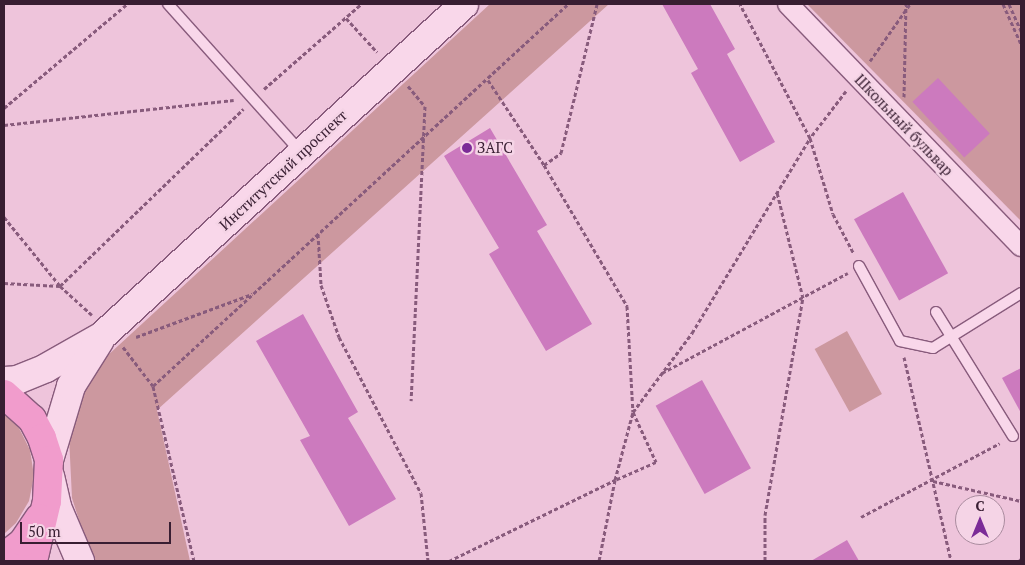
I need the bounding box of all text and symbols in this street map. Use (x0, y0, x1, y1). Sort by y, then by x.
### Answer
street label: Школьный бульвар (851, 71, 957, 179)
street label: Институтский проспект (215, 106, 351, 234)
place label: ЗАГС (477, 139, 513, 157)
marker: ЗАГС (461, 142, 473, 154)
north arrow (955, 495, 1005, 545)
text: С (975, 496, 985, 515)
scale bar (22, 512, 174, 544)
text: 50 m (28, 521, 61, 541)

